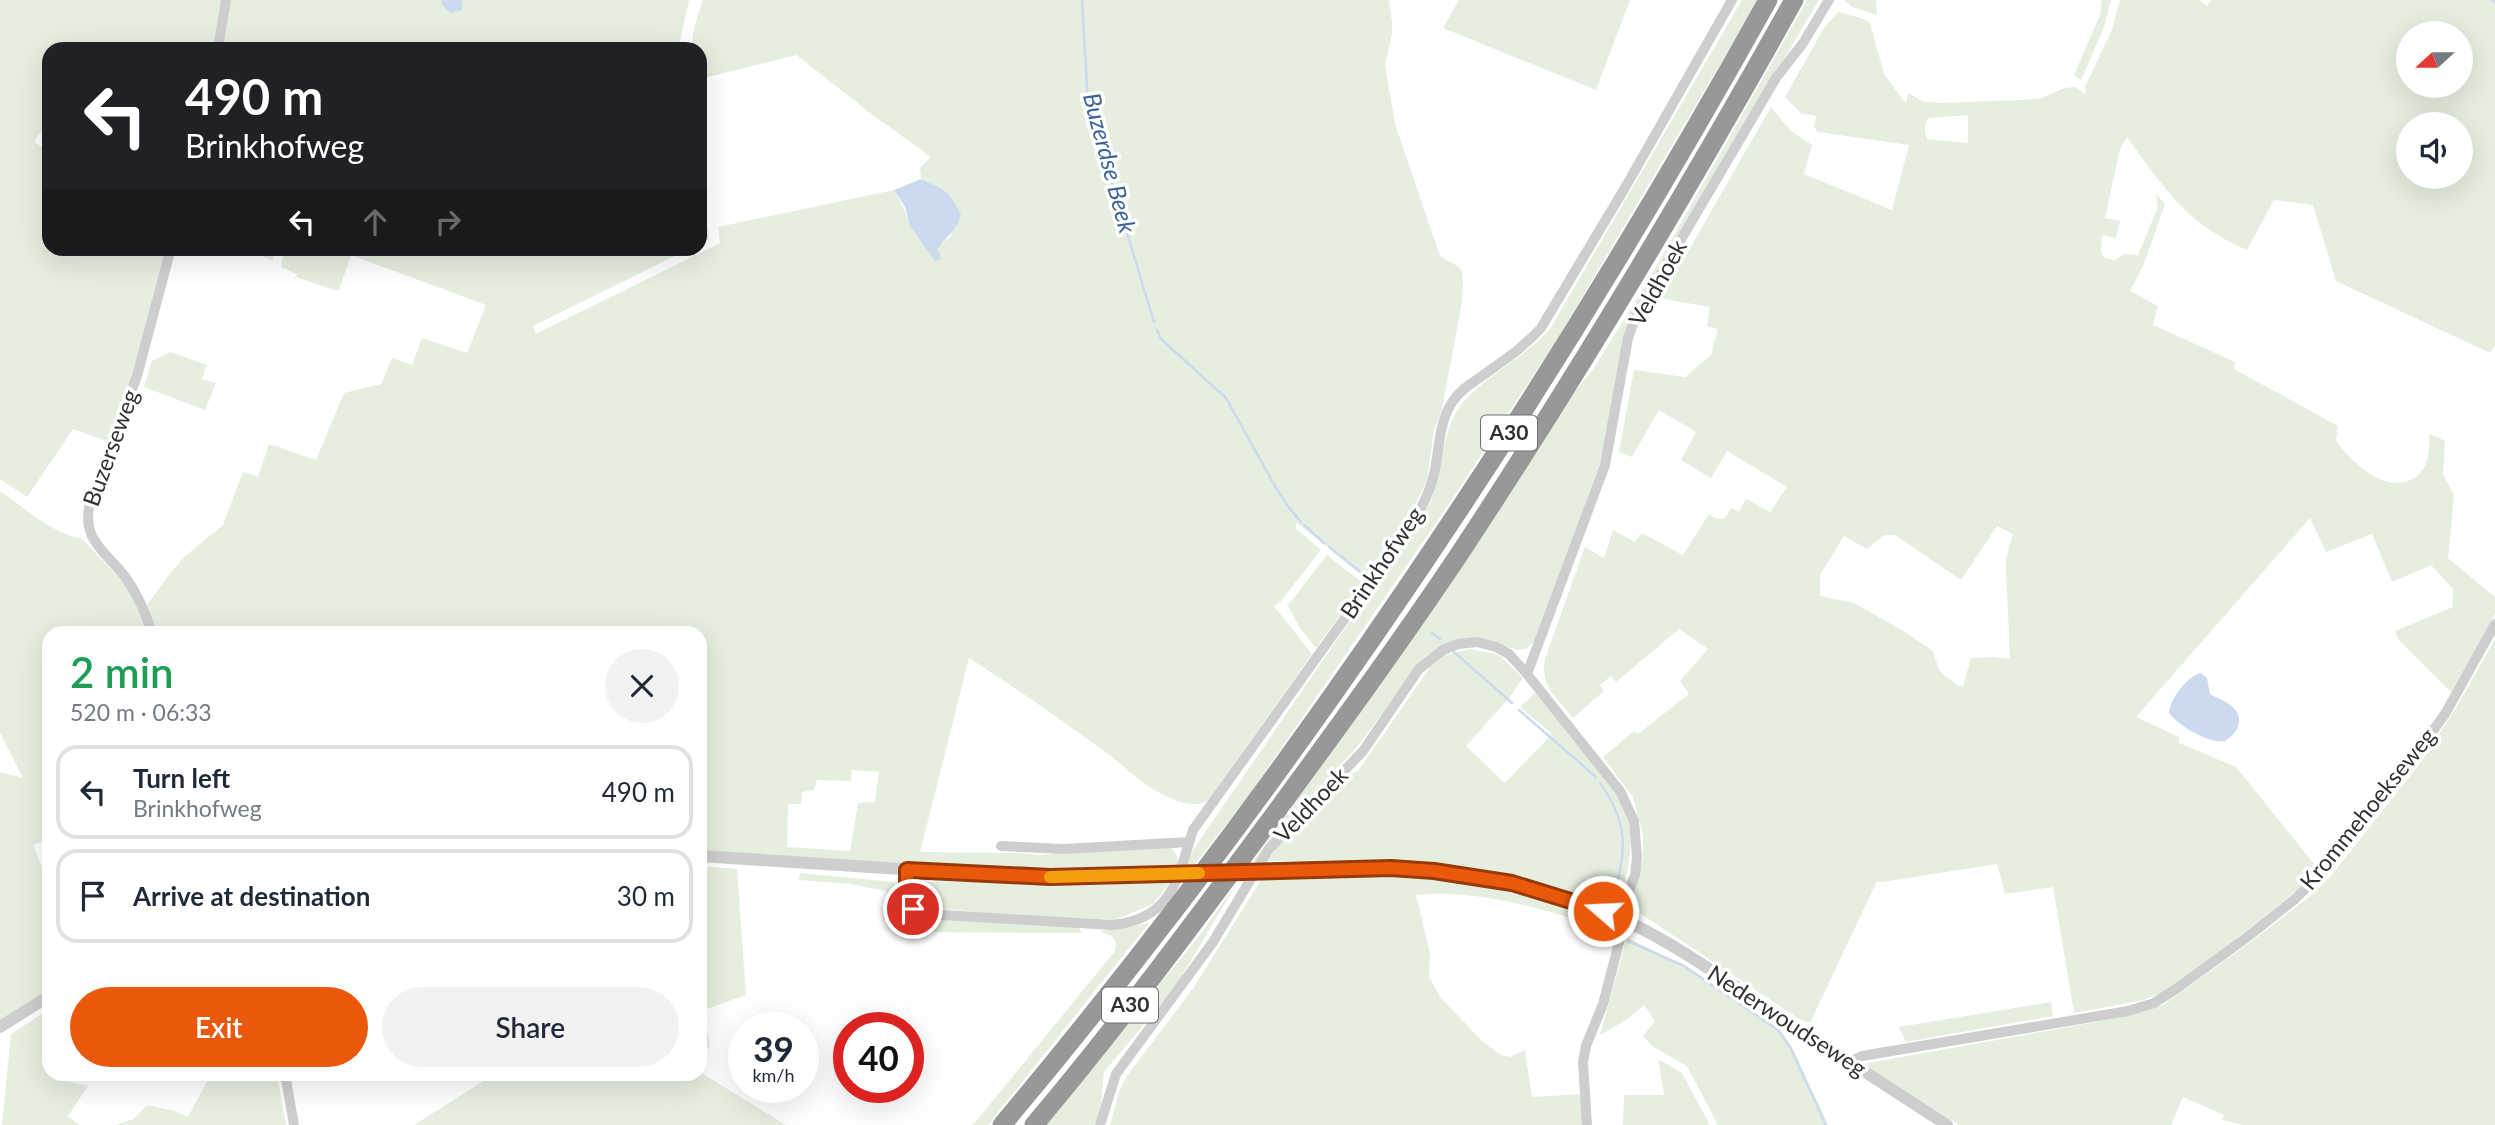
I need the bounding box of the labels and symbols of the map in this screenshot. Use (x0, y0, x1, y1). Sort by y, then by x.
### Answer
north arrow (2396, 21, 2473, 98)
water label: Buzerdse Beek (1078, 89, 1143, 237)
street label: Veldhoek (1622, 234, 1692, 330)
street label: Buzerseweg (76, 385, 144, 510)
road number: A30 (1481, 416, 1537, 450)
street label: Brinkhofweg (1334, 501, 1429, 624)
street label: Krommehoekseweg (2293, 722, 2441, 895)
street label: Veldhoek (1268, 761, 1353, 848)
position arrow (1566, 874, 1640, 948)
pin (883, 879, 943, 939)
street label: Nederwoudseweg (1703, 958, 1872, 1082)
road number: A30 (1102, 988, 1158, 1023)
speed limit sign: 40 (833, 1012, 924, 1103)

